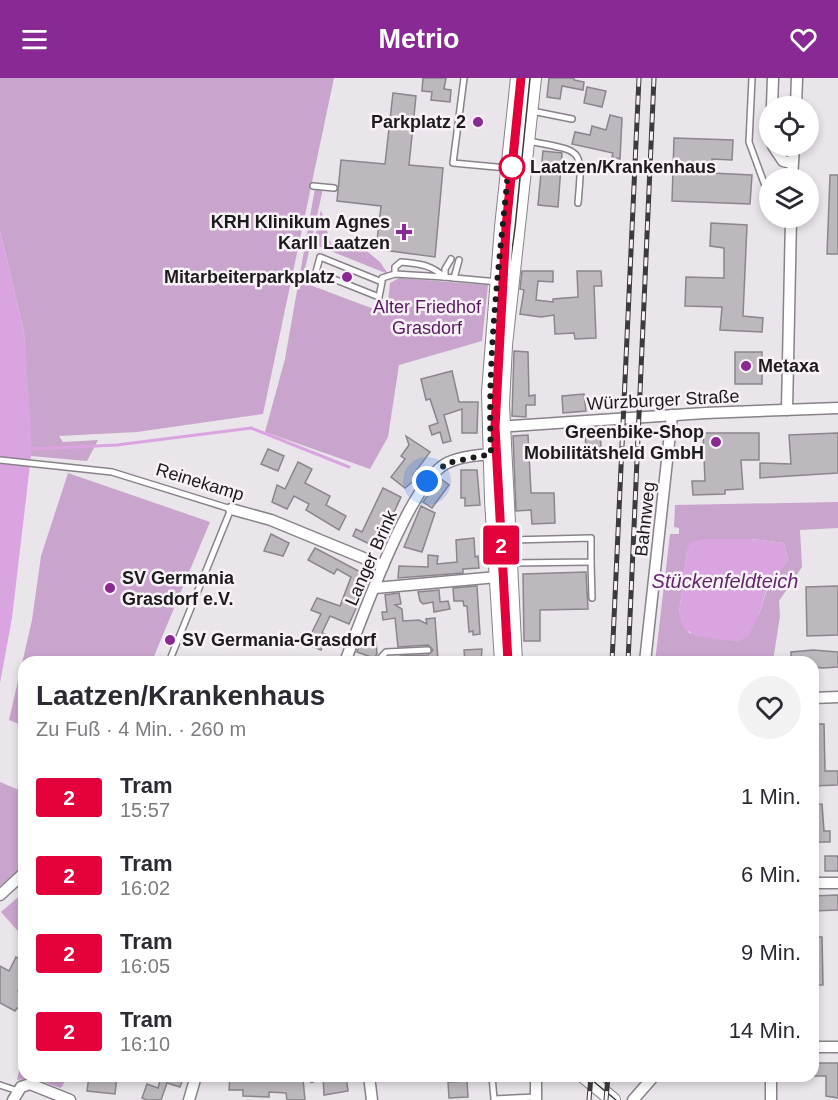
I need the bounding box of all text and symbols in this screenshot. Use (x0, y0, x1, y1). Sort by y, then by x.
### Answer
icon: menu (18, 23, 51, 56)
icon: heart (787, 23, 820, 56)
text: Metrio (379, 24, 460, 54)
map controls (759, 96, 819, 228)
button: locate (759, 96, 819, 156)
place label: Parkplatz 2 (371, 112, 466, 132)
marker: Parkplatz 2 (471, 115, 485, 129)
marker: Laatzen/Krankenhaus (499, 154, 525, 180)
place label: Laatzen/Krankenhaus (530, 157, 716, 177)
button: layers (759, 168, 819, 228)
place label: KRH Klinikum Agnes Karll Laatzen (211, 212, 390, 253)
marker: KRH Klinikum Agnes Karll Laatzen (395, 223, 413, 241)
place label: Mitarbeiterparkplatz (164, 267, 335, 287)
marker: Mitarbeiterparkplatz (340, 270, 354, 284)
park label: Alter Friedhof Grasdorf (373, 297, 482, 338)
place label: Metaxa (758, 356, 820, 376)
marker: Metaxa (739, 359, 753, 373)
street label: Würzburger Straße (586, 386, 740, 414)
place label: Greenbike-Shop Mobilitätsheld GmbH (524, 422, 704, 463)
marker: Greenbike-Shop Mobilitätsheld GmbH (709, 435, 723, 449)
street label: Reinekamp (154, 459, 246, 505)
your location (412, 466, 442, 496)
street label: Bahnweg (631, 481, 659, 557)
street label: Langer Brink (341, 506, 401, 609)
line badge: 2 (482, 526, 520, 564)
text: 2 (495, 534, 507, 557)
place label: SV Germania Grasdorf e.V. (122, 568, 235, 609)
water label: Stückenfeldteich (652, 570, 798, 592)
marker: SV Germania Grasdorf e.V. (103, 581, 117, 595)
place label: SV Germania-Grasdorf (182, 630, 377, 650)
marker: SV Germania-Grasdorf (163, 633, 177, 647)
button: heart (738, 676, 801, 739)
text: Laatzen/Krankenhaus (36, 680, 325, 711)
text: Zu Fuß · 4 Min. · 260 m (36, 718, 246, 740)
text: Tram (120, 773, 173, 798)
text: 1 Min. (741, 784, 801, 809)
text: 2 (63, 786, 75, 809)
text: 15:57 (120, 799, 170, 821)
text: Tram (120, 851, 173, 876)
text: 6 Min. (741, 862, 801, 887)
text: 2 (63, 864, 75, 887)
text: 16:02 (120, 877, 170, 899)
text: Tram (120, 929, 173, 954)
text: 9 Min. (741, 940, 801, 965)
text: 2 (63, 942, 75, 965)
text: 16:05 (120, 955, 170, 977)
text: Tram (120, 1007, 173, 1032)
text: 14 Min. (729, 1018, 801, 1043)
text: 2 (63, 1020, 75, 1043)
text: 16:10 (120, 1033, 170, 1055)

